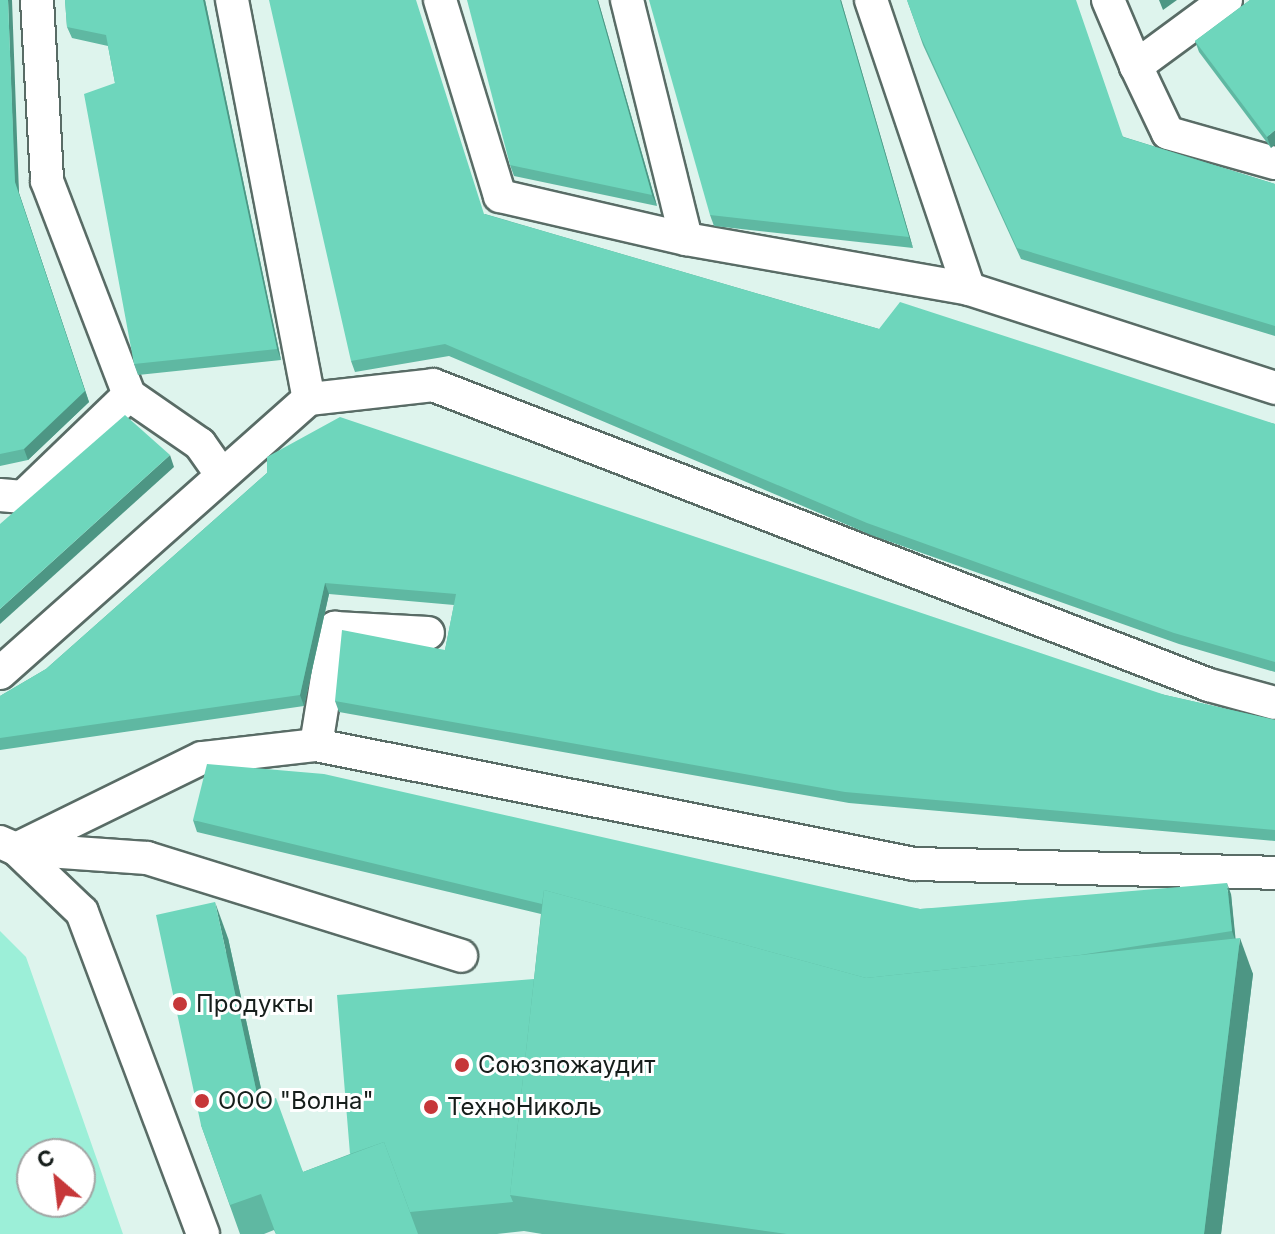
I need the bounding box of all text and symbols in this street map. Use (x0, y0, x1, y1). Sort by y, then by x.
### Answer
place label: Продукты (196, 990, 314, 1018)
marker: Продукты (171, 995, 189, 1013)
place label: Союзпожаудит (478, 1051, 655, 1079)
marker: Союзпожаудит (453, 1056, 471, 1074)
place label: ООО "Волна" (218, 1087, 374, 1115)
marker: ООО "Волна" (193, 1092, 211, 1110)
place label: ТехноНиколь (447, 1093, 602, 1121)
marker: ТехноНиколь (422, 1098, 440, 1116)
north arrow (16, 1138, 96, 1218)
text: С (32, 1143, 59, 1174)

